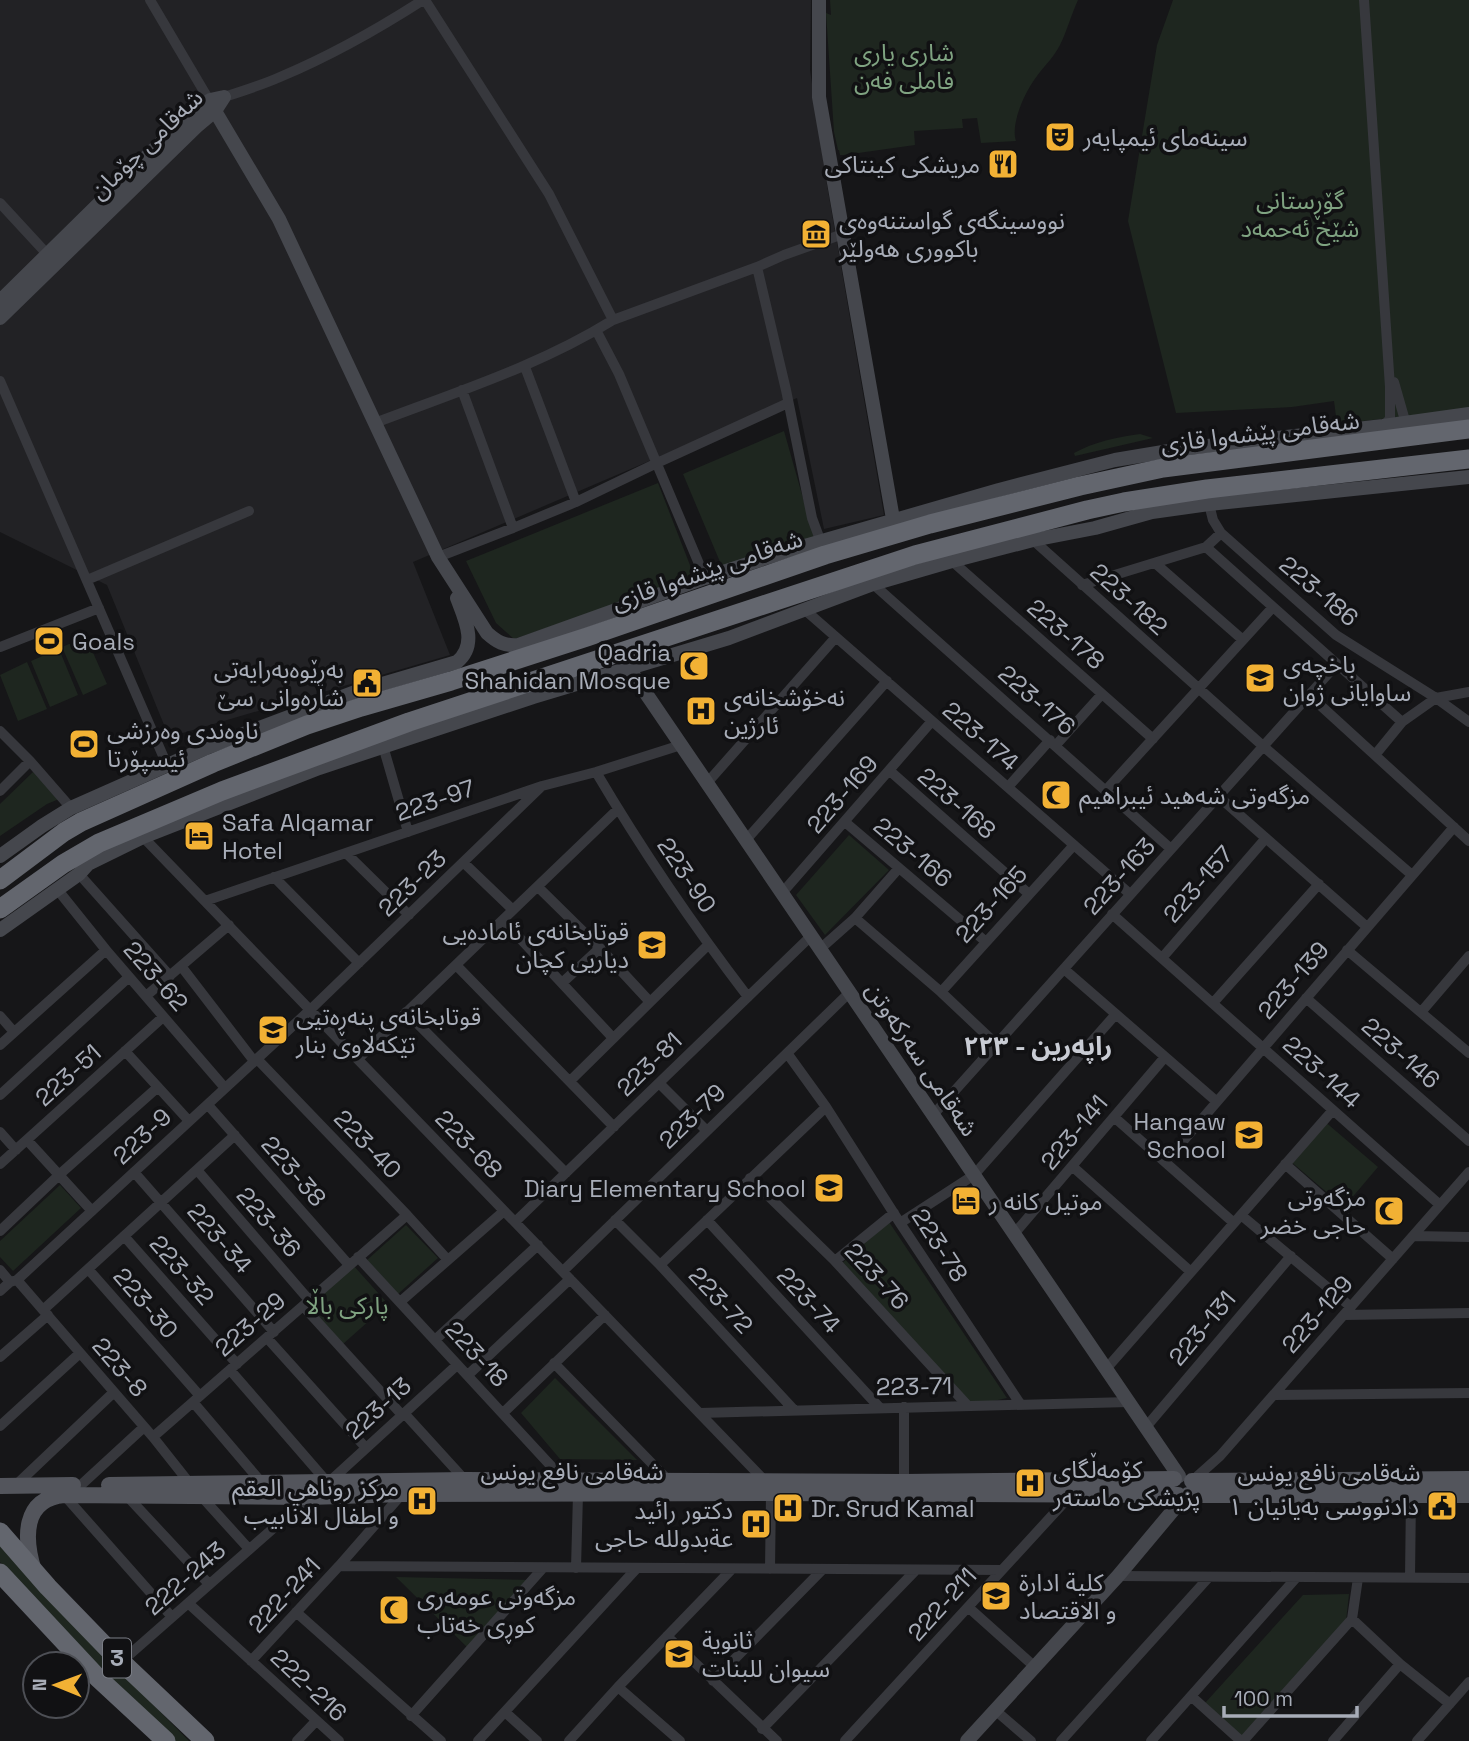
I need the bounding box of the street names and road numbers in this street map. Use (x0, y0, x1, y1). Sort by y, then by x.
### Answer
street label: شەقامی چۆمان (83, 82, 209, 206)
street label: شەقامی پێشەوا قازی (1159, 404, 1361, 460)
street label: شەقامی پێشەوا قازی (607, 523, 807, 617)
street label: 223-186 (1273, 549, 1365, 633)
street label: 223-182 (1084, 556, 1174, 642)
street label: 223-178 (1021, 592, 1111, 676)
street label: 223-176 (992, 658, 1082, 742)
street label: 223-174 (936, 694, 1026, 778)
street label: 223-169 (800, 748, 884, 840)
street label: 223-168 (911, 760, 1003, 846)
street label: 223-97 (391, 772, 479, 828)
street label: 223-166 (867, 810, 959, 894)
street label: 223-90 (651, 831, 723, 919)
street label: 223-163 (1076, 831, 1162, 921)
street label: 223-157 (1156, 839, 1240, 929)
street label: 223-23 (371, 843, 453, 923)
street label: 223-165 (948, 859, 1034, 949)
street label: 223-62 (117, 934, 195, 1018)
street label: 223-139 (1251, 935, 1335, 1025)
street label: شەقامی سەرکەوتن (859, 976, 985, 1142)
street label: 223-146 (1355, 1010, 1447, 1096)
street label: 223-81 (610, 1025, 688, 1103)
street label: 223-144 (1277, 1029, 1367, 1115)
street label: 223-51 (29, 1037, 107, 1113)
street label: 223-79 (652, 1077, 732, 1155)
street label: 223-141 (1034, 1088, 1114, 1176)
street label: 223-9 (106, 1101, 178, 1171)
street label: 223-40 (327, 1103, 409, 1185)
street label: 223-68 (429, 1103, 509, 1185)
street label: 223-38 (255, 1129, 333, 1213)
street label: 223-36 (230, 1180, 308, 1264)
street label: 223-34 (181, 1196, 259, 1280)
street label: 223-78 (905, 1202, 975, 1288)
street label: 223-32 (143, 1228, 221, 1312)
street label: 223-76 (838, 1236, 916, 1316)
street label: 223-72 (682, 1260, 760, 1340)
street label: 223-74 (770, 1260, 848, 1340)
street label: 223-30 (107, 1261, 185, 1345)
street label: 223-129 (1275, 1269, 1359, 1359)
street label: 223-131 (1162, 1284, 1242, 1372)
street label: 223-29 (208, 1285, 292, 1363)
street label: 223-18 (439, 1314, 515, 1394)
street label: 223-8 (86, 1331, 154, 1403)
street label: 223-13 (338, 1370, 418, 1446)
street label: 223-71 (876, 1370, 952, 1402)
street label: شەقامی نافع یونس (480, 1456, 664, 1489)
street label: شەقامی نافع یونس (1237, 1457, 1421, 1490)
street label: 222-243 (138, 1534, 232, 1622)
street label: 222-241 (241, 1551, 327, 1639)
street label: 222-211 (901, 1561, 983, 1647)
road number: 3 (103, 1638, 131, 1678)
street label: 222-216 (264, 1642, 354, 1728)

